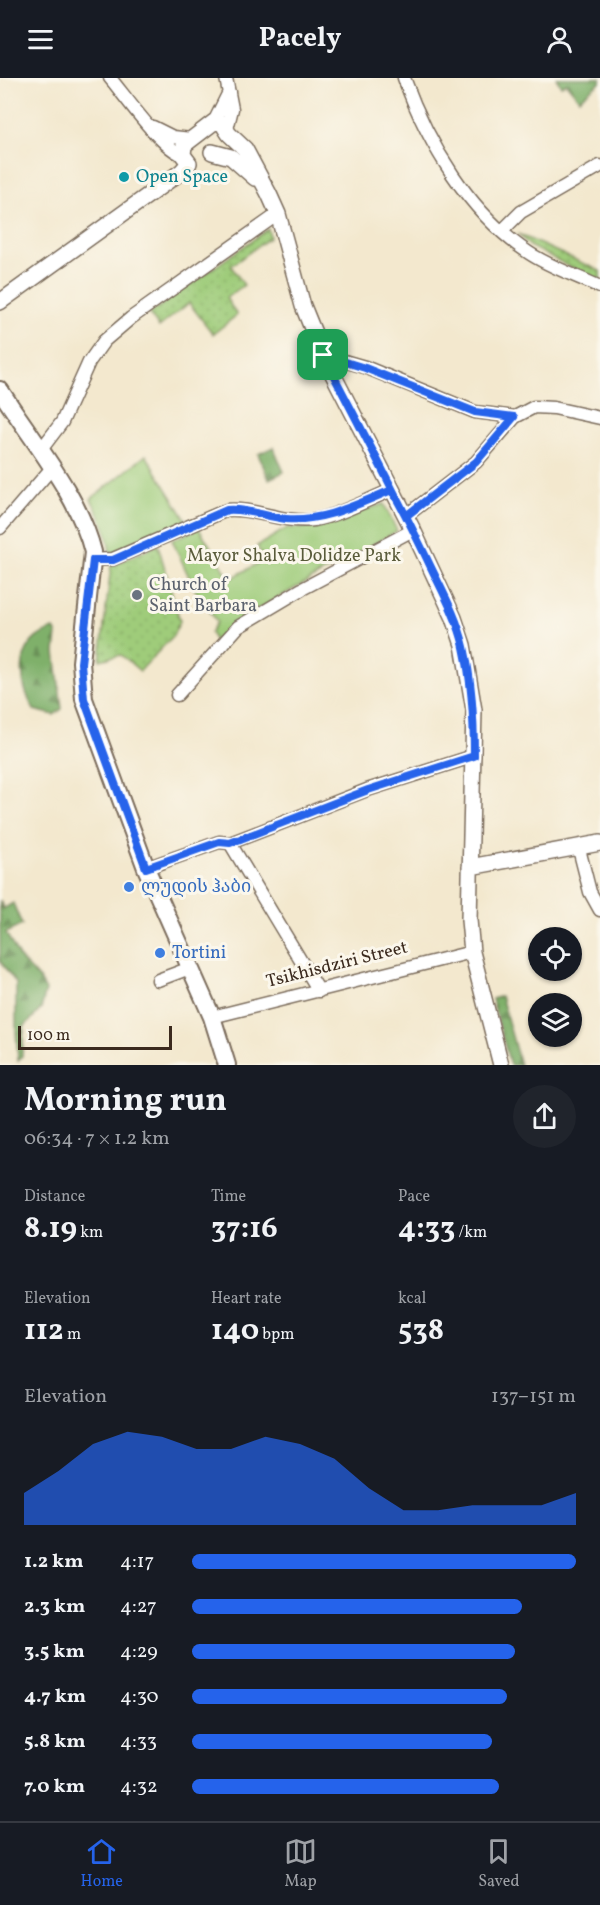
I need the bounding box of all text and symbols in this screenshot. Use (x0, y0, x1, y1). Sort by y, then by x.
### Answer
text: Pacely (259, 20, 341, 58)
icon: menu (24, 23, 57, 56)
icon: person (543, 23, 576, 56)
place label: Open Space (136, 165, 228, 190)
marker: Open Space (117, 170, 131, 184)
pin (297, 329, 348, 380)
icon: arrive (306, 338, 339, 371)
park label: Mayor Shalva Dolidze Park (187, 544, 401, 569)
place label: Church of Saint Barbara (149, 573, 257, 619)
marker: Church of Saint Barbara (130, 588, 144, 602)
place label: ლუდის ჰაბი (141, 875, 251, 900)
marker: ლუდის ჰაბი (122, 880, 136, 894)
map controls (528, 927, 582, 1047)
button: locate (528, 927, 582, 981)
street label: Tsikhisdziri Street (264, 935, 410, 995)
place label: Tortini (172, 941, 226, 966)
marker: Tortini (153, 946, 167, 960)
button: layers (528, 993, 582, 1047)
scale bar (18, 1023, 172, 1050)
text: 100 m (27, 1025, 70, 1047)
text: Morning run (24, 1079, 227, 1125)
button: share (513, 1085, 576, 1148)
text: 06:34 · 7 × 1.2 km (24, 1125, 170, 1153)
text: Distance (24, 1186, 85, 1208)
text: Time (211, 1186, 246, 1208)
text: Pace (398, 1186, 430, 1208)
text: 8.19 (24, 1208, 77, 1250)
text: 37:16 (211, 1208, 278, 1250)
text: 4:33 (398, 1208, 455, 1250)
text: km (77, 1222, 103, 1244)
text: /km (455, 1222, 487, 1244)
text: Elevation (24, 1288, 91, 1310)
text: Heart rate (211, 1288, 282, 1310)
text: kcal (398, 1288, 426, 1310)
text: 112 (24, 1310, 64, 1352)
text: 140 (211, 1310, 259, 1352)
text: 538 (398, 1310, 444, 1352)
text: m (64, 1324, 81, 1346)
text: bpm (259, 1324, 294, 1346)
text: Elevation (24, 1383, 107, 1411)
text: 137–151 m (491, 1383, 576, 1411)
text: 1.2 km (24, 1548, 84, 1576)
text: 4:17 (120, 1548, 154, 1576)
text: 2.3 km (24, 1593, 85, 1621)
text: 4:27 (120, 1593, 157, 1621)
text: 3.5 km (24, 1638, 85, 1666)
text: 4:29 (120, 1638, 158, 1666)
text: 4.7 km (24, 1683, 86, 1711)
text: 4:30 (120, 1683, 159, 1711)
text: 5.8 km (24, 1728, 86, 1756)
text: 4:33 (120, 1728, 157, 1756)
text: 7.0 km (24, 1773, 85, 1801)
text: 4:32 (120, 1773, 158, 1801)
tab: Home (81, 1835, 123, 1893)
tab: Map (284, 1835, 317, 1893)
tab: Saved (478, 1835, 519, 1893)

